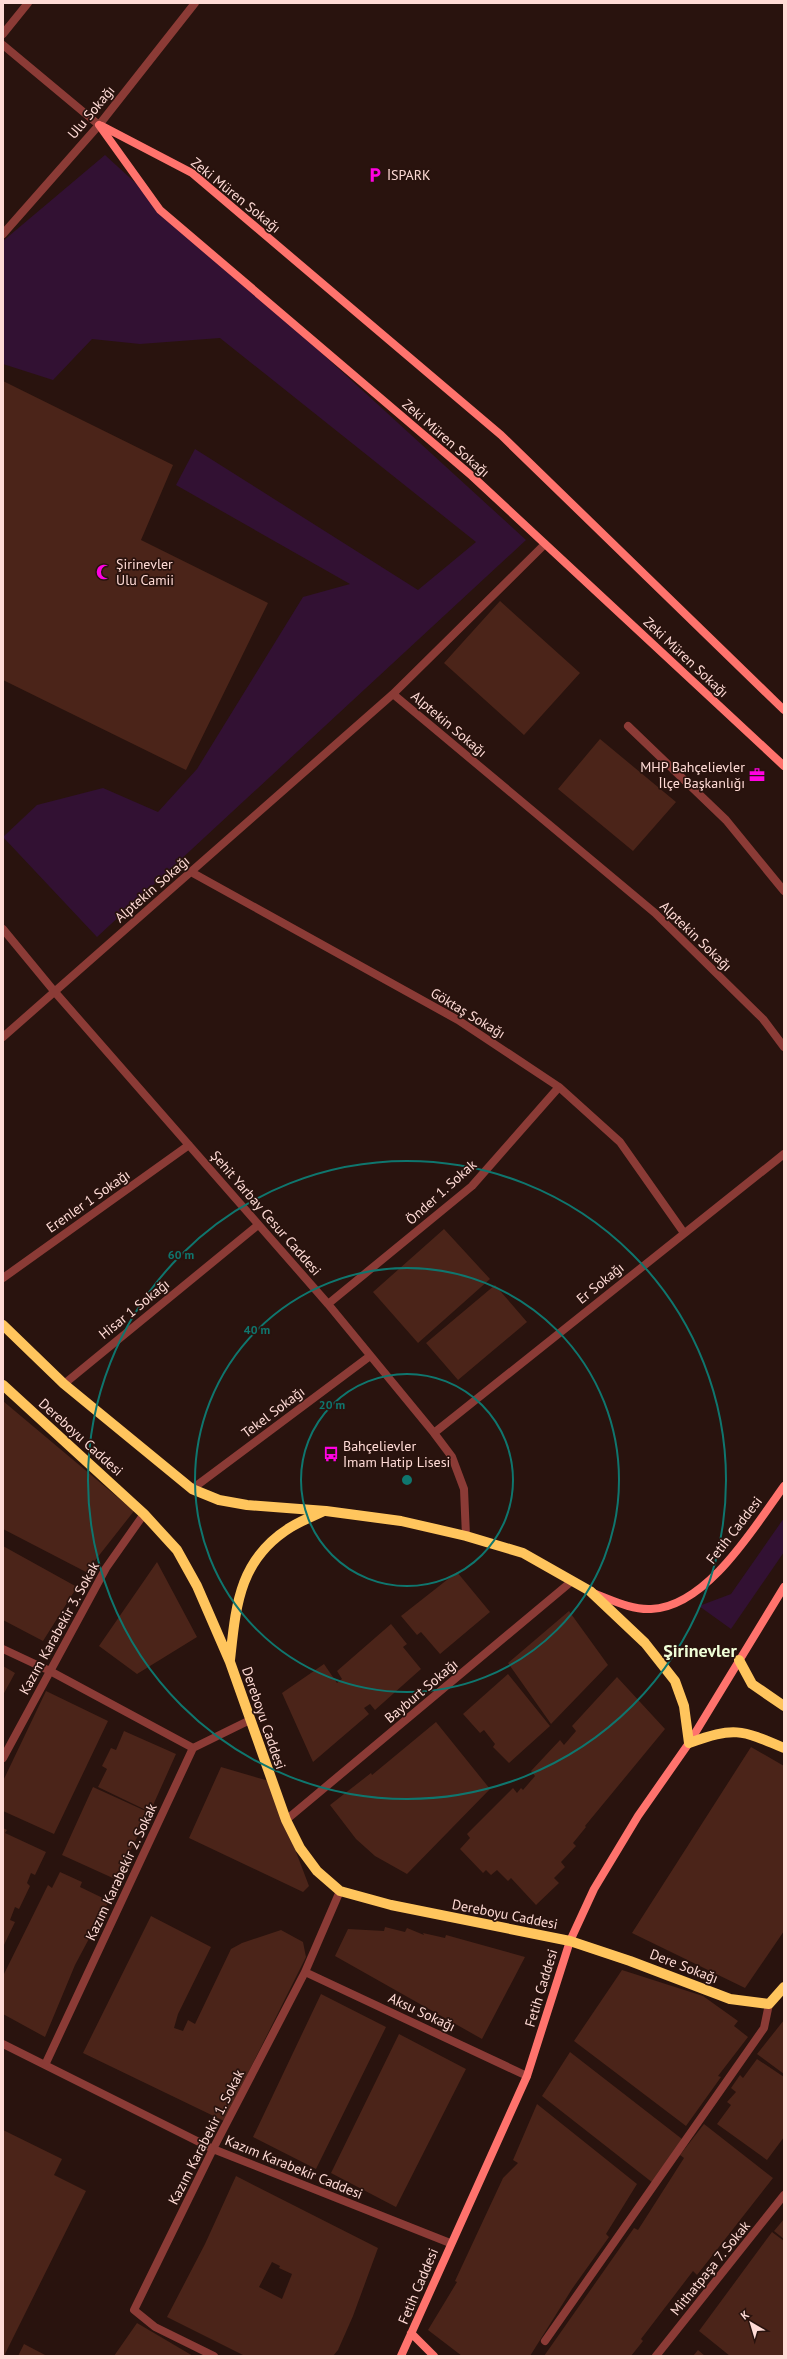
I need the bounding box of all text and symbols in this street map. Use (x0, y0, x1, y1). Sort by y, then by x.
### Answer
street label: Ulu Sokağı (63, 82, 119, 142)
street label: Zeki Müren Sokağı (188, 153, 284, 237)
parking icon: İSPARK (366, 166, 384, 184)
place label: İSPARK (387, 166, 431, 184)
street label: Zeki Müren Sokağı (399, 395, 493, 481)
place label: Şirinevler Ulu Camii (116, 555, 174, 589)
mosque icon: Şirinevler Ulu Camii (95, 563, 113, 581)
street label: Zeki Müren Sokağı (640, 613, 732, 701)
street label: Alptekin Sokağı (407, 687, 491, 761)
place label: MHP Bahçelievler İlçe Başkanlığı (640, 758, 745, 792)
office icon: MHP Bahçelievler İlçe Başkanlığı (748, 766, 766, 784)
street label: Alptekin Sokağı (111, 852, 193, 926)
street label: Alptekin Sokağı (656, 897, 736, 975)
street label: Göktaş Sokağı (427, 984, 509, 1042)
street label: Şehit Yarbay Cesur Caddesi (207, 1147, 325, 1279)
street label: Önder 1. Sokak (402, 1155, 480, 1228)
street label: Erenler 1 Sokağı (43, 1166, 133, 1236)
text: 60 m (168, 1247, 194, 1262)
street label: Er Sokağı (573, 1258, 627, 1308)
street label: Hisar 1 Sokağı (95, 1275, 173, 1343)
text: 40 m (244, 1322, 270, 1337)
street label: Tekel Sokağı (238, 1382, 308, 1442)
street label: Dereboyu Caddesi (35, 1394, 127, 1480)
text: 20 m (319, 1397, 345, 1412)
place label: Bahçelievler İmam Hatip Lisesi (343, 1437, 450, 1471)
bus stop icon: Bahçelievler İmam Hatip Lisesi (322, 1445, 340, 1463)
centre of rings (400, 1473, 414, 1487)
street label: Fetih Caddesi (702, 1493, 766, 1567)
street label: Kazım Karabekir 3. Sokak (15, 1558, 103, 1698)
district label: Şirinevler (663, 1639, 737, 1662)
street label: Bayburt Sokağı (381, 1655, 461, 1727)
street label: Dereboyu Caddesi (238, 1664, 290, 1772)
street label: Kazım Karabekir 2. Sokak (81, 1800, 161, 1943)
street label: Dereboyu Caddesi (451, 1895, 559, 1933)
street label: Dere Sokağı (647, 1945, 721, 1987)
street label: Fetih Caddesi (521, 1947, 561, 2029)
street label: Aksu Sokağı (386, 1989, 458, 2035)
street label: Kazım Karabekir 1. Sokak (164, 2066, 248, 2208)
street label: Kazım Karabekir Caddesi (222, 2131, 366, 2203)
street label: Mithatpaşa 7. Sokak (666, 2217, 754, 2319)
street label: Fetih Caddesi (394, 2245, 442, 2327)
north arrow (731, 2303, 771, 2343)
text: K (738, 2307, 752, 2323)

